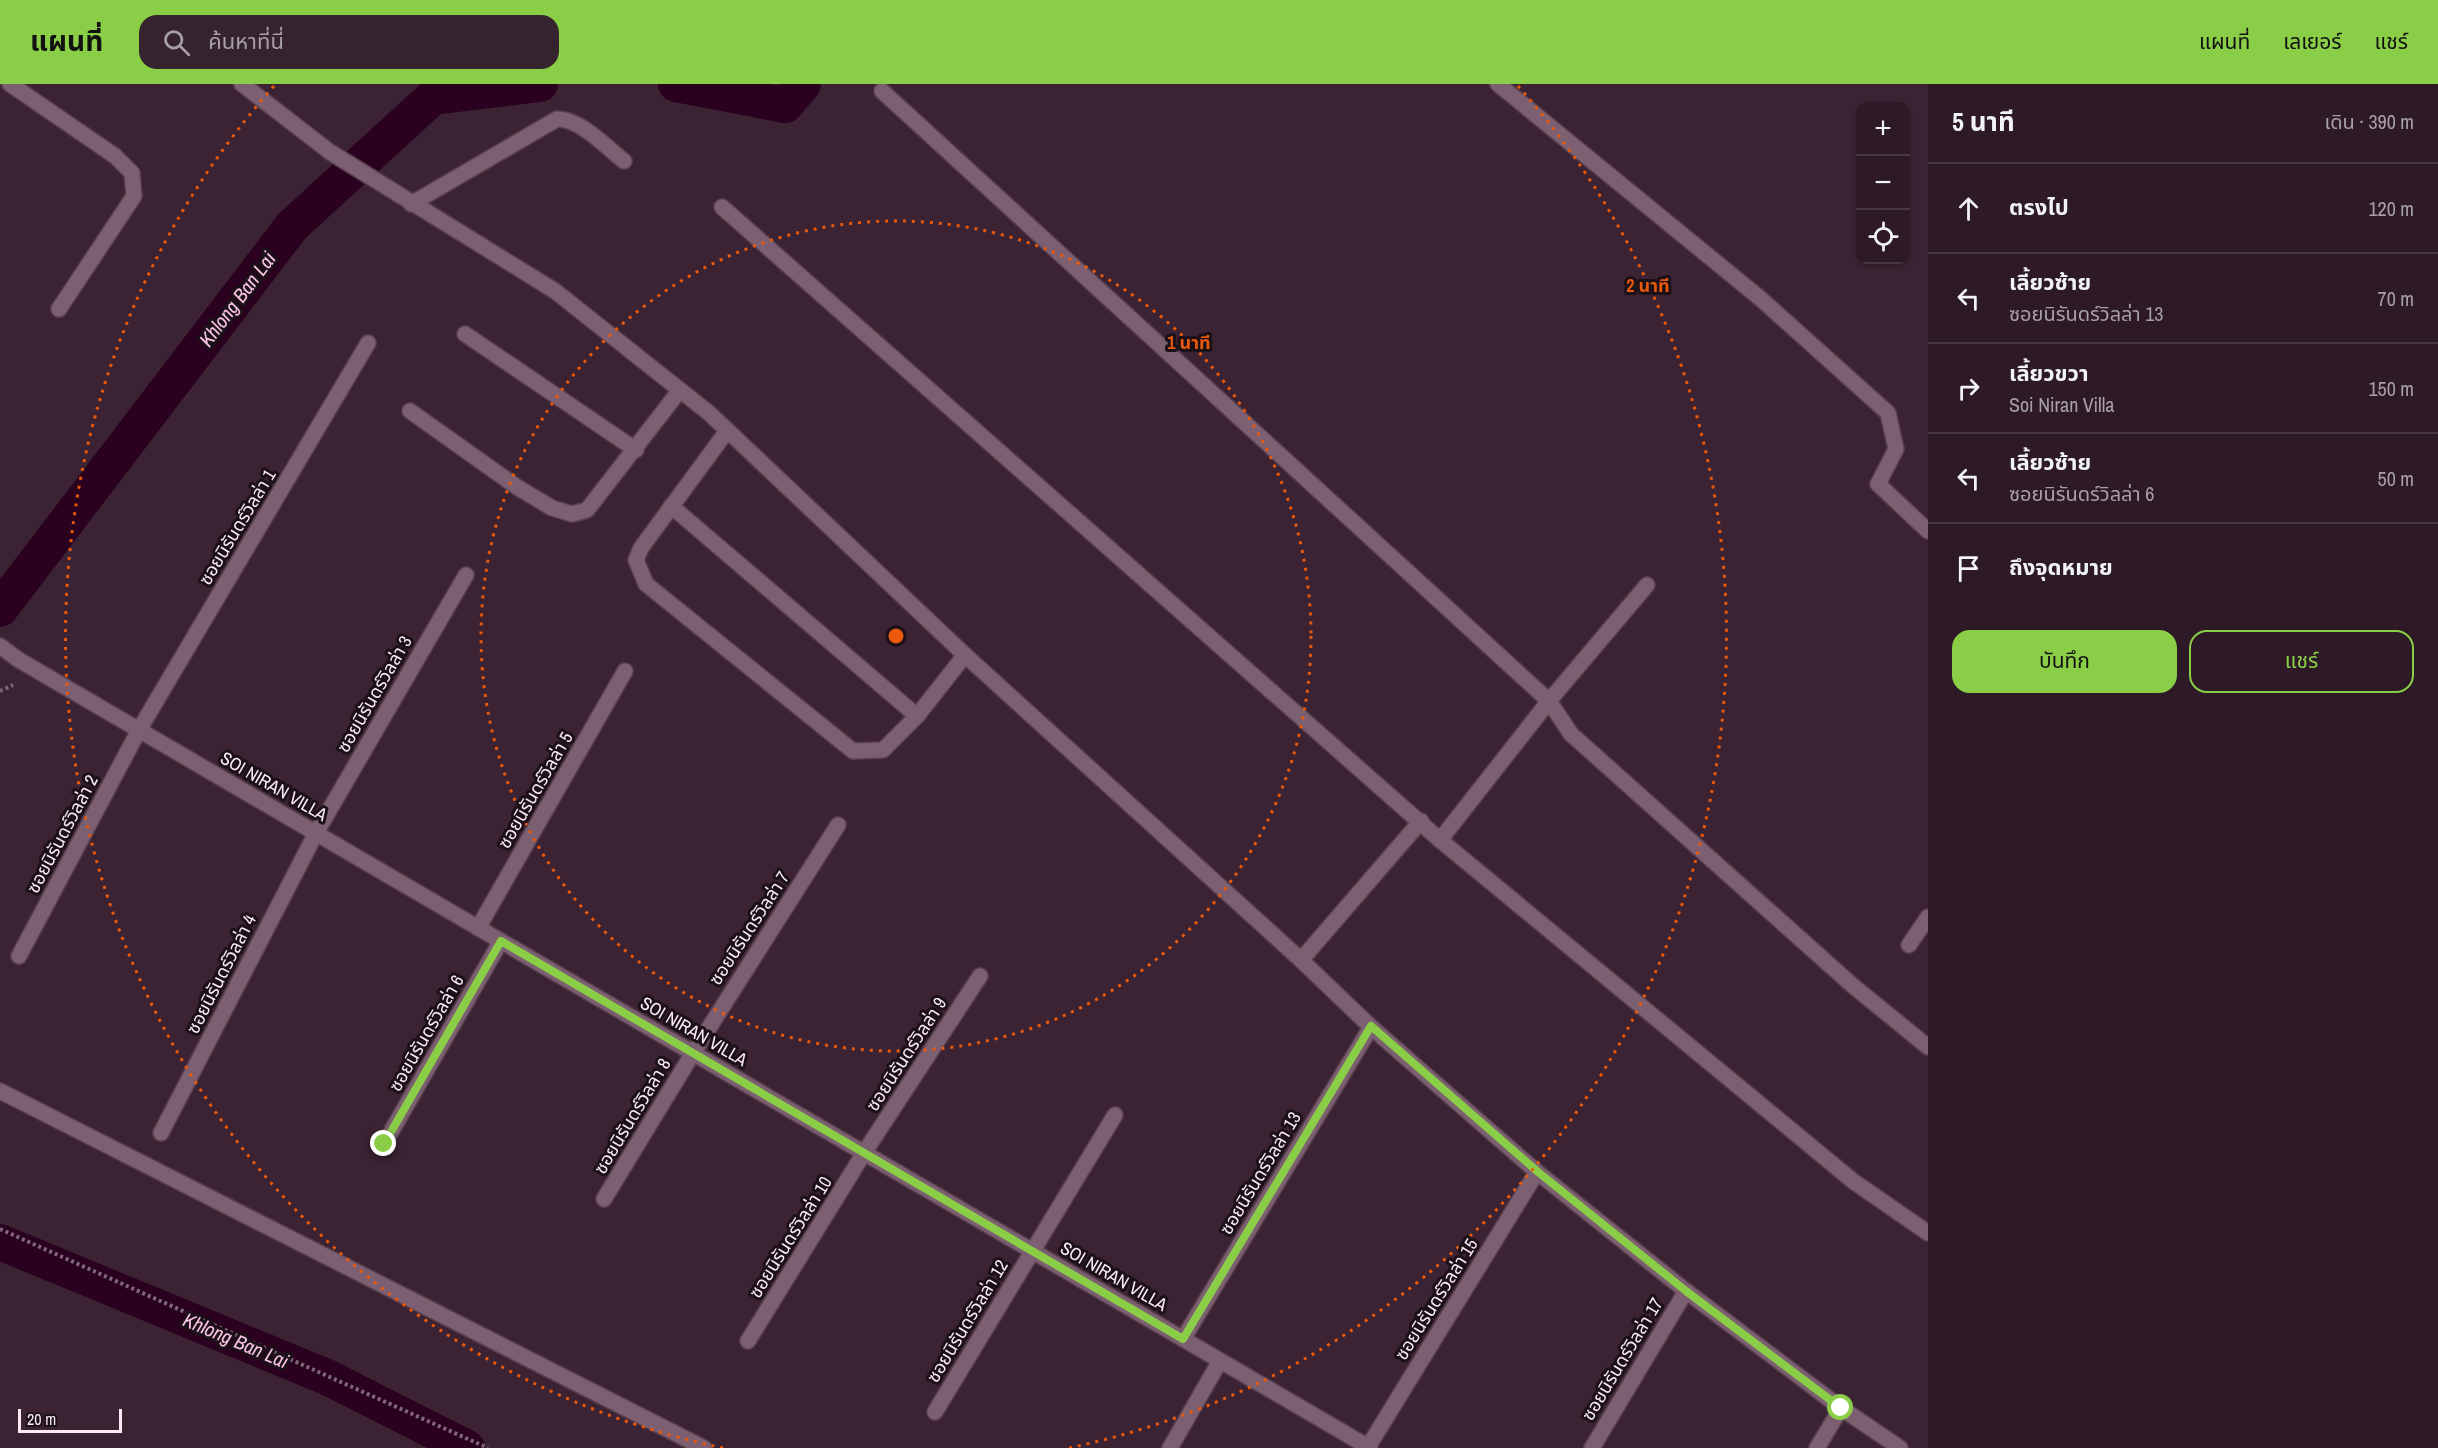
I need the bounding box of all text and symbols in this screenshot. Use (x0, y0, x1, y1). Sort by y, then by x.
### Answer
search box (139, 15, 559, 69)
text: แผนที่ (30, 22, 103, 60)
icon: search (160, 26, 193, 59)
text: ค้นหาที่นี่ (208, 26, 284, 56)
text: แผนที่ (2199, 27, 2250, 56)
text: เลเยอร์ (2283, 27, 2342, 56)
text: แชร์ (2375, 27, 2408, 56)
map controls (1856, 102, 1910, 264)
button: + (1856, 102, 1910, 156)
text: 5 นาที (1952, 104, 2015, 139)
text: เดิน · 390 m (2324, 108, 2414, 135)
button: − (1856, 156, 1910, 210)
icon: ahead (1952, 192, 1985, 225)
text: ตรงไป (2009, 192, 2069, 222)
text: 120 m (2368, 195, 2414, 222)
button: locate (1856, 210, 1910, 264)
water label: Khlong Ban Lai (192, 246, 282, 352)
text: เลี้ยวซ้าย (2009, 267, 2091, 297)
text: 2 นาที (1626, 273, 1670, 298)
icon: left (1952, 282, 1985, 315)
text: 70 m (2378, 285, 2414, 312)
text: ซอยนิรันดร์วิลล่า 13 (2009, 300, 2163, 327)
text: 1 นาที (1167, 330, 1211, 355)
text: เลี้ยวขวา (2009, 358, 2089, 388)
icon: right (1952, 372, 1985, 405)
text: 150 m (2368, 375, 2414, 402)
text: Soi Niran Villa (2009, 391, 2114, 418)
text: เลี้ยวซ้าย (2009, 447, 2091, 477)
icon: left (1952, 462, 1985, 495)
street label: ซอยนิรันดร์วิลล่า 1 (193, 464, 282, 589)
text: 50 m (2378, 465, 2414, 492)
text: ซอยนิรันดร์วิลล่า 6 (2009, 480, 2154, 507)
icon: arrive (1952, 552, 1985, 585)
text: ถึงจุดหมาย (2009, 552, 2113, 582)
centre of rings (886, 626, 906, 646)
button: บันทึก (1952, 630, 2177, 693)
button: แชร์ (2189, 630, 2414, 693)
street label: ซอยนิรันดร์วิลล่า 3 (330, 631, 418, 757)
street label: ซอยนิรันดร์วิลล่า 5 (491, 727, 579, 853)
street label: SOI NIRAN VILLA (216, 745, 332, 827)
street label: ซอยนิรันดร์วิลล่า 2 (20, 770, 104, 898)
street label: ซอยนิรันดร์วิลล่า 7 (703, 866, 795, 990)
street label: ซอยนิรันดร์วิลล่า 4 (180, 910, 262, 1038)
street label: ซอยนิรันดร์วิลล่า 6 (382, 970, 470, 1096)
street label: SOI NIRAN VILLA (636, 990, 752, 1072)
street label: ซอยนิรันดร์วิลล่า 9 (860, 992, 952, 1116)
street label: ซอยนิรันดร์วิลล่า 8 (588, 1054, 676, 1178)
street label: ซอยนิรันดร์วิลล่า 13 (1213, 1107, 1307, 1239)
route end (370, 1130, 396, 1156)
street label: ซอยนิรันดร์วิลล่า 10 (743, 1171, 837, 1303)
street label: ซอยนิรันดร์วิลล่า 15 (1389, 1233, 1483, 1365)
street label: SOI NIRAN VILLA (1056, 1235, 1172, 1317)
street label: ซอยนิรันดร์วิลล่า 12 (920, 1255, 1014, 1387)
street label: ซอยนิรันดร์วิลล่า 17 (1575, 1293, 1669, 1425)
water label: Khlong Ban Lai (179, 1306, 293, 1375)
route start (1827, 1394, 1853, 1420)
scale bar (18, 1406, 122, 1434)
text: 20 m (27, 1408, 56, 1430)

